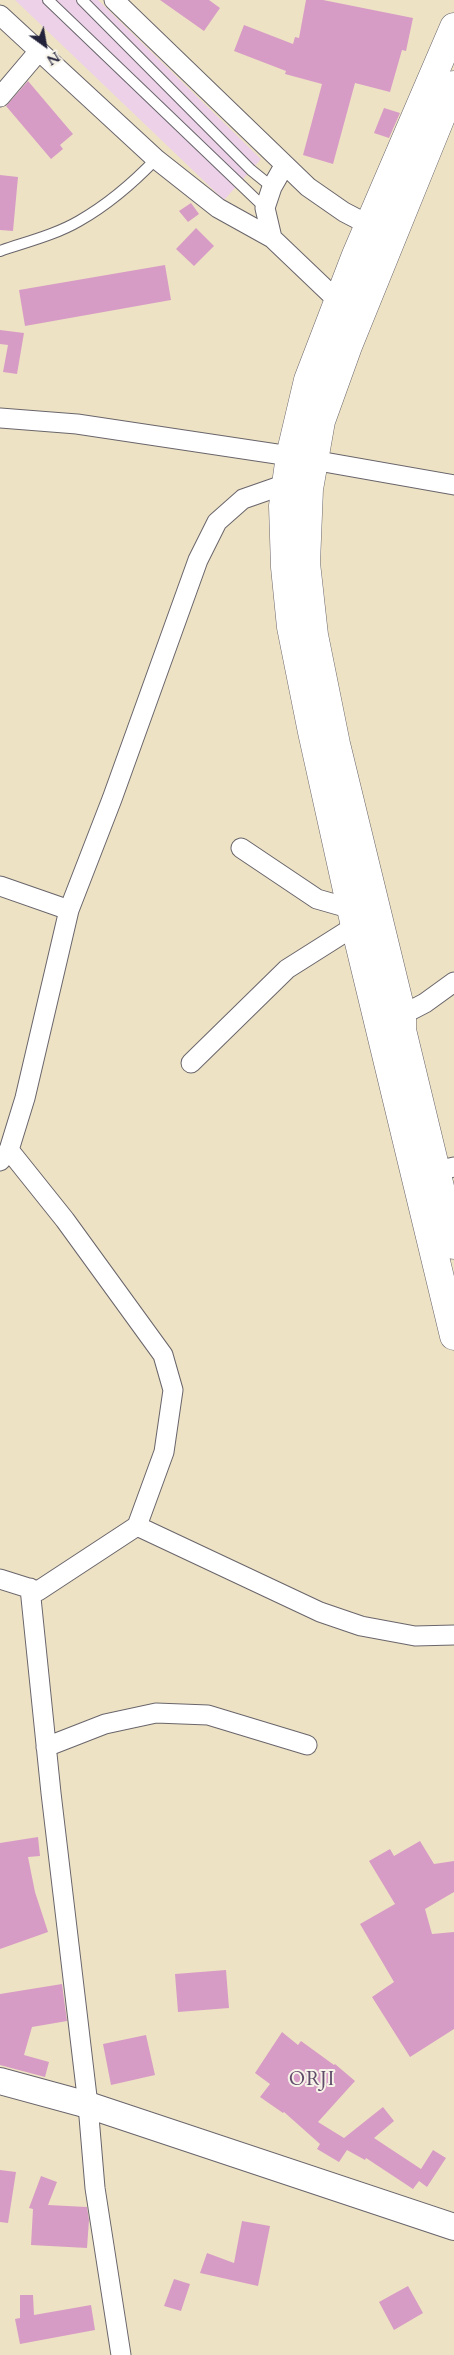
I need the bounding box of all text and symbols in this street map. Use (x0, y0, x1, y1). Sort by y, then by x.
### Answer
north arrow (20, 20, 70, 70)
text: N (43, 47, 63, 69)
district label: ORJI (288, 2070, 336, 2092)

